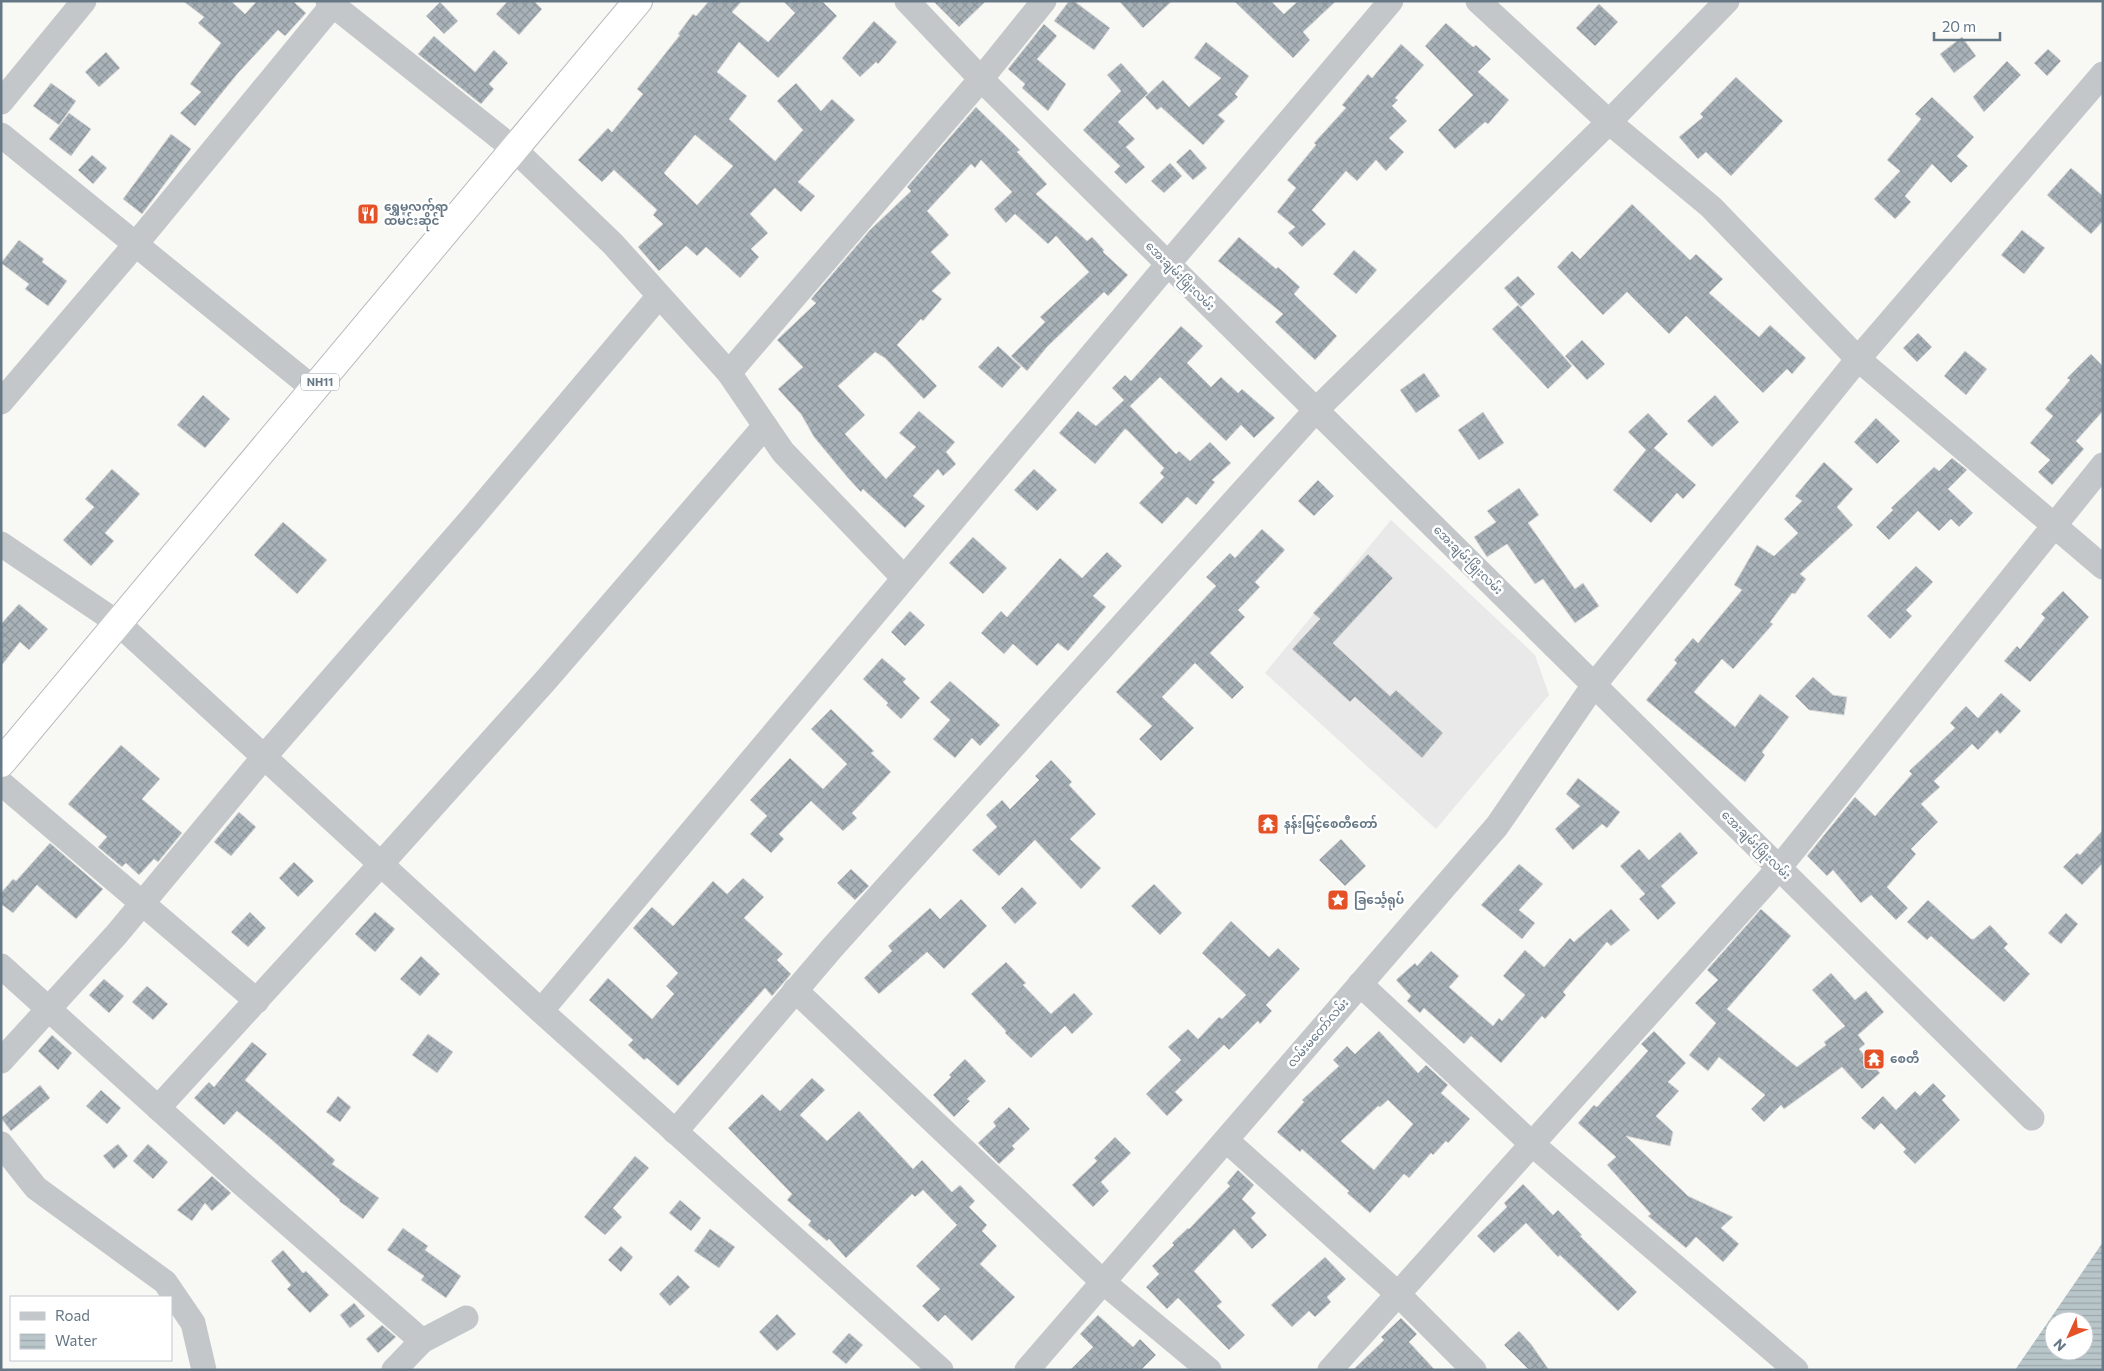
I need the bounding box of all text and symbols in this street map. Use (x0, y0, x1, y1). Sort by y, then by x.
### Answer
scale bar (1934, 10, 2000, 42)
text: 20 m (1942, 17, 1976, 35)
place label: ရွှေမူလက်ရာ ထမင်းဆိုင် (384, 197, 448, 232)
restaurant icon: ရွှေမူလက်ရာ ထမင်းဆိုင် (356, 202, 380, 226)
street label: အေးချမ်းဖြိုးလမ်း (1140, 237, 1219, 316)
road number: NH11 (301, 374, 339, 391)
street label: အေးချမ်းဖြိုးလမ်း (1428, 521, 1507, 600)
street label: အေးချမ်းဖြိုးလမ်း (1716, 806, 1795, 885)
temple icon: နန်းမြင့်စေတီတော် (1256, 812, 1280, 836)
place label: နန်းမြင့်စေတီတော် (1284, 814, 1377, 834)
place icon: ခြင်္သေ့ရုပ် (1326, 888, 1350, 912)
place label: ခြင်္သေ့ရုပ် (1354, 890, 1404, 911)
street label: လမ်းမတော်လမ်း (1283, 995, 1351, 1069)
temple icon: စေတီ (1862, 1047, 1886, 1071)
place label: စေတီ (1890, 1050, 1919, 1065)
legend (10, 1296, 172, 1361)
text: Road (55, 1306, 90, 1324)
north arrow (2044, 1311, 2094, 1361)
text: Water (55, 1331, 97, 1349)
text: N (2050, 1336, 2069, 1355)

